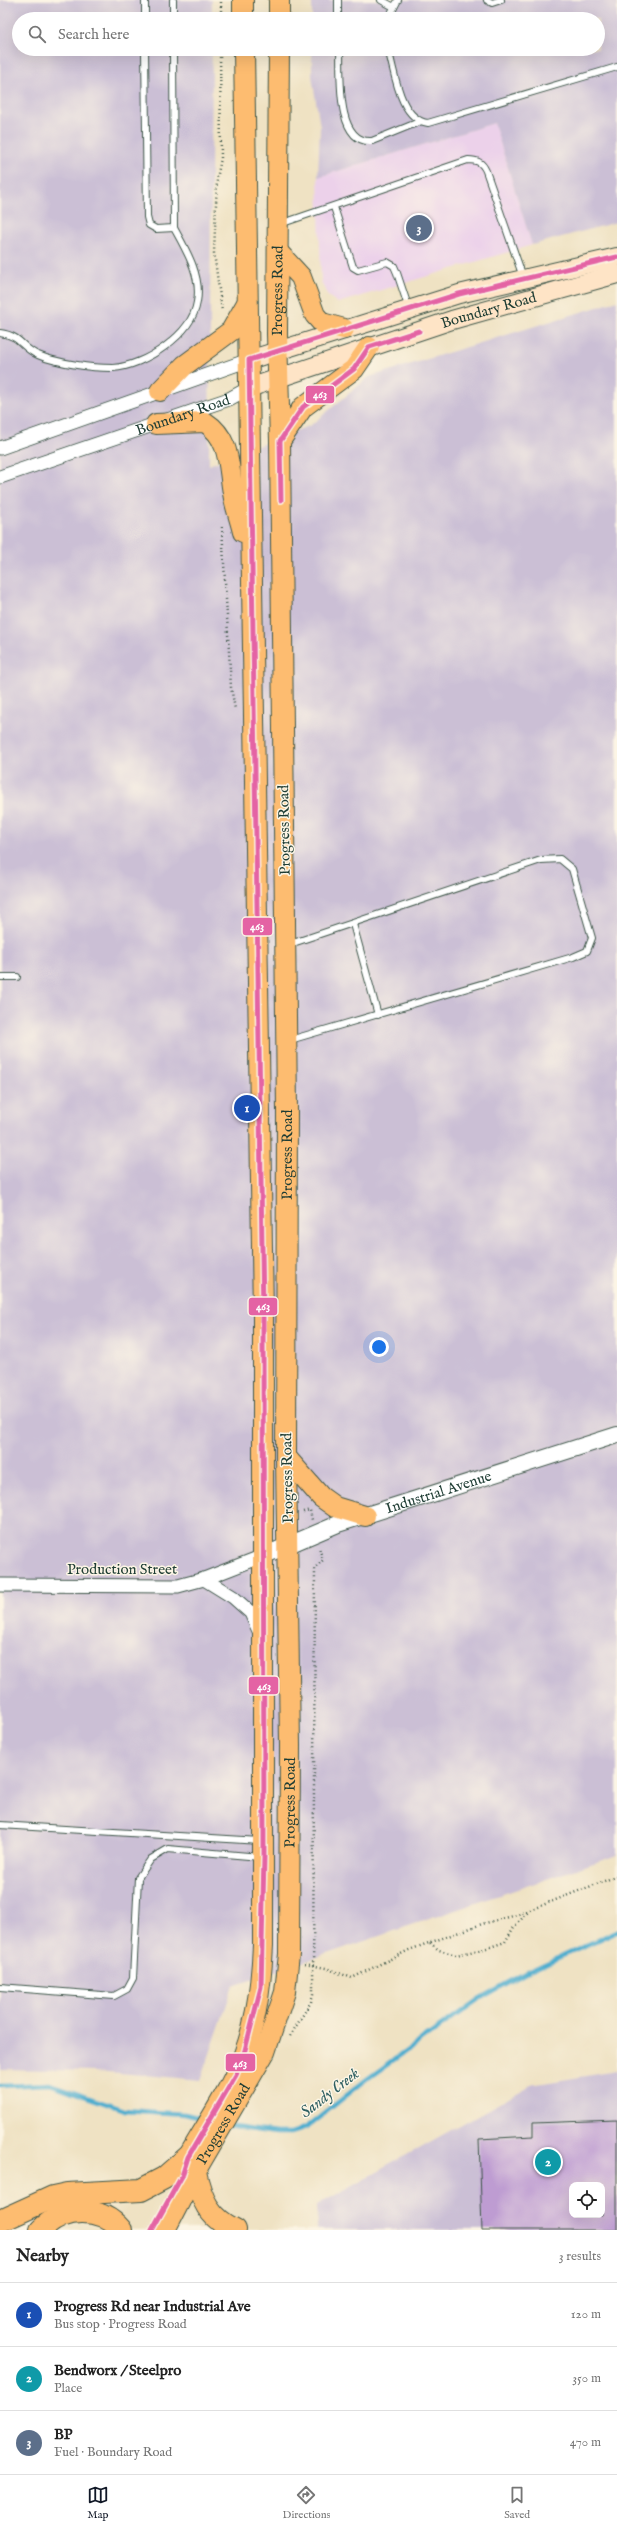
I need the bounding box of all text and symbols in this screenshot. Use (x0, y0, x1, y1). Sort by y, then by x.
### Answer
search box (12, 12, 605, 56)
icon: search (26, 23, 48, 45)
text: Search here (58, 25, 129, 44)
pin: 3 (406, 213, 432, 243)
street label: Progress Road (268, 244, 288, 336)
street label: Boundary Road (438, 288, 540, 333)
line badge: 463 (305, 385, 335, 404)
text: 463 (312, 388, 327, 402)
street label: Boundary Road (133, 390, 233, 440)
street label: Progress Road (274, 784, 295, 875)
line badge: 463 (242, 917, 273, 936)
text: 463 (249, 920, 264, 934)
pin: 1 (234, 1093, 260, 1123)
street label: Progress Road (278, 1108, 297, 1200)
line badge: 463 (248, 1297, 278, 1316)
text: 463 (255, 1300, 270, 1314)
your location (369, 1337, 389, 1357)
street label: Progress Road (277, 1432, 298, 1523)
street label: Industrial Avenue (383, 1467, 494, 1518)
street label: Production Street (67, 1560, 177, 1579)
line badge: 463 (248, 1676, 279, 1695)
text: 463 (256, 1680, 271, 1694)
street label: Progress Road (281, 1756, 300, 1848)
line badge: 463 (225, 2053, 256, 2072)
text: 463 (232, 2057, 247, 2071)
water label: Sandy Creek (297, 2064, 364, 2123)
street label: Progress Road (192, 2079, 255, 2168)
pin: 2 (535, 2147, 561, 2177)
map controls (569, 2182, 605, 2218)
button: locate (569, 2182, 605, 2218)
text: Nearby (16, 2246, 69, 2267)
text: 3 results (559, 2248, 601, 2265)
text: Progress Rd near Industrial Ave (54, 2297, 251, 2316)
text: 1 (27, 2306, 31, 2323)
text: 120 m (571, 2306, 601, 2323)
text: Bus stop · Progress Road (54, 2316, 187, 2333)
text: Bendworx / Steelpro (54, 2361, 181, 2380)
text: 2 (26, 2370, 32, 2387)
text: 350 m (572, 2370, 601, 2387)
text: Place (54, 2380, 82, 2397)
text: BP (54, 2425, 73, 2444)
text: 3 (27, 2434, 31, 2451)
text: 470 m (570, 2434, 601, 2451)
text: Fuel · Boundary Road (54, 2444, 172, 2461)
tab: Map (87, 2484, 109, 2522)
tab: Directions (283, 2484, 330, 2522)
tab: Saved (504, 2484, 530, 2522)

